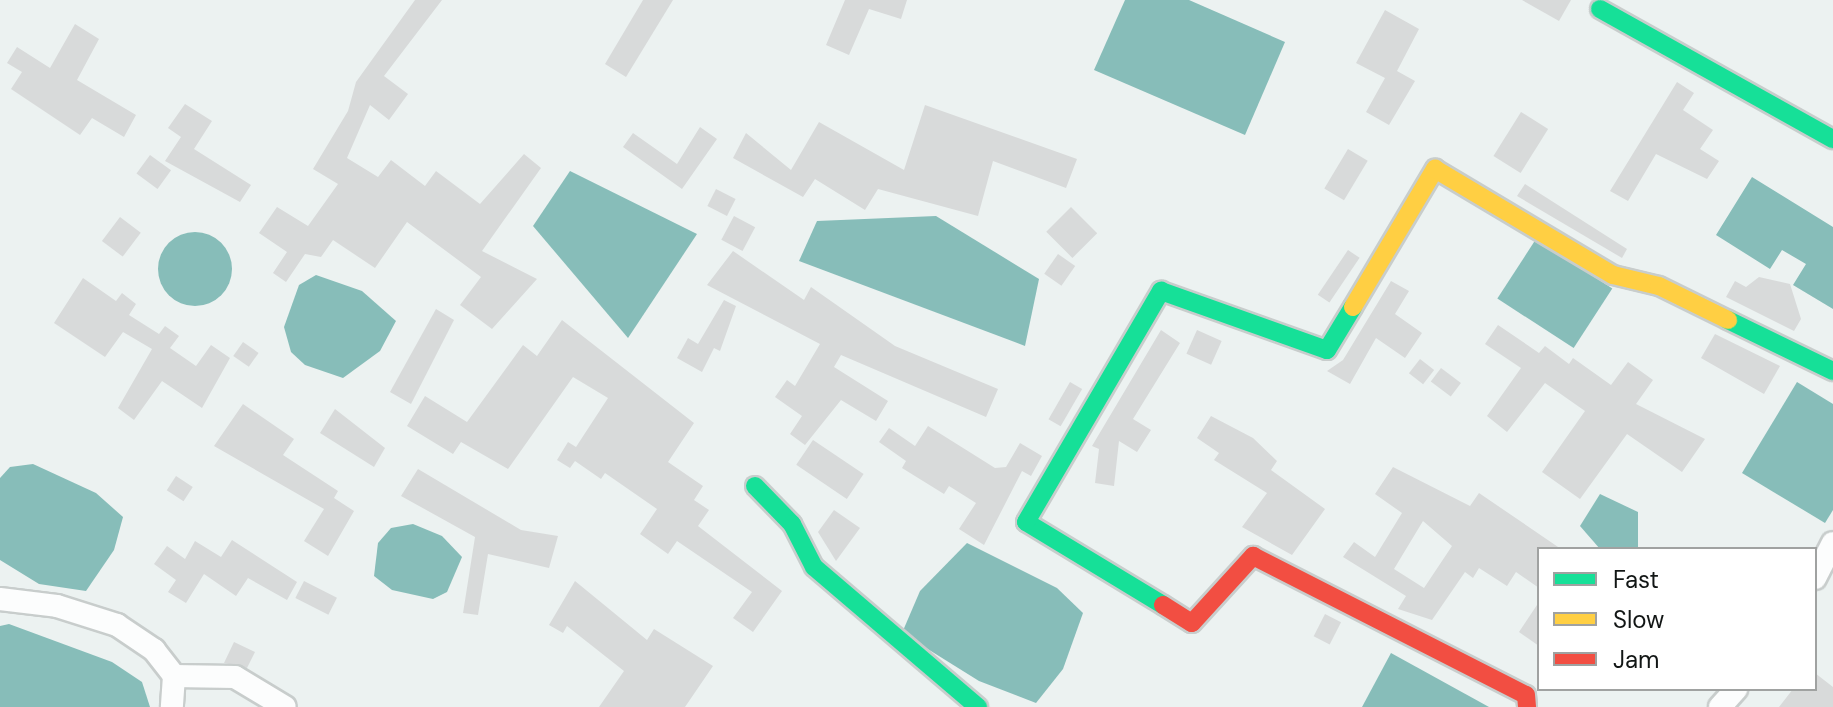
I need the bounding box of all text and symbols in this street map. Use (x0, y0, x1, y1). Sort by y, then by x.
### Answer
legend (1537, 547, 1817, 691)
text: Fast (1613, 564, 1659, 595)
text: Slow (1613, 604, 1664, 635)
text: Jam (1613, 644, 1659, 675)

